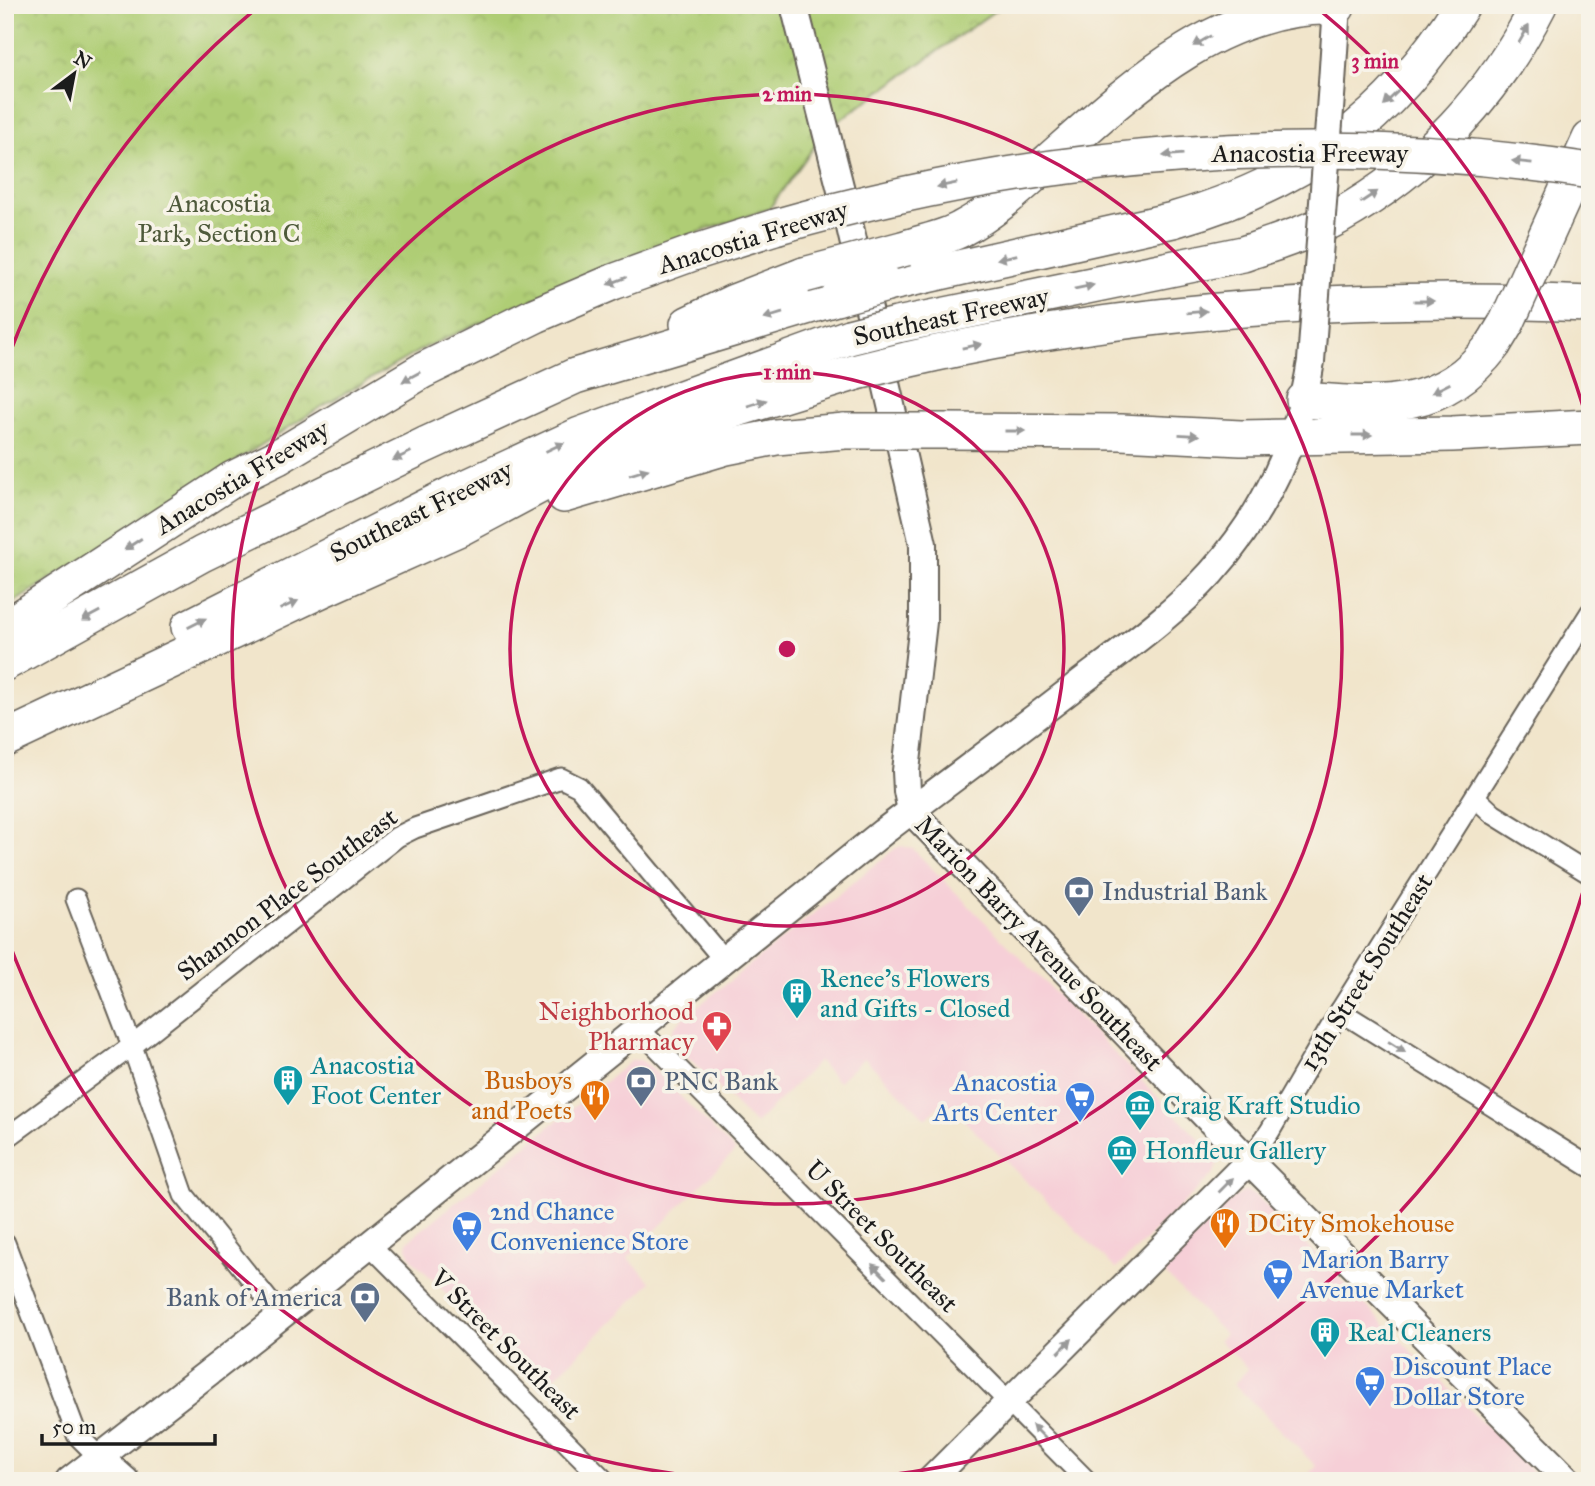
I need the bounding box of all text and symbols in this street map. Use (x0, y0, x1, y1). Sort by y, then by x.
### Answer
one-way arrow (1518, 24, 1530, 43)
one-way arrow (1192, 35, 1211, 48)
north arrow (38, 38, 108, 108)
text: N (70, 46, 96, 74)
text: 3 min (1351, 48, 1399, 74)
text: 2 min (762, 81, 812, 107)
one-way arrow (1382, 89, 1399, 106)
street label: Anacostia Freeway (1211, 137, 1409, 169)
one-way arrow (1162, 150, 1184, 161)
one-way arrow (1511, 156, 1533, 167)
one-way arrow (936, 179, 958, 190)
park label: Anacostia Park, Section C (137, 187, 301, 249)
one-way arrow (1360, 190, 1378, 204)
street label: Anacostia Freeway (653, 193, 852, 281)
one-way arrow (996, 252, 1018, 263)
one-way arrow (607, 275, 628, 286)
street label: Southeast Freeway (850, 279, 1053, 352)
one-way arrow (1073, 281, 1095, 292)
one-way arrow (1414, 295, 1436, 307)
one-way arrow (1186, 306, 1208, 317)
one-way arrow (763, 312, 784, 322)
one-way arrow (961, 340, 983, 351)
text: 1 min (763, 359, 811, 385)
one-way arrow (402, 371, 421, 383)
one-way arrow (1431, 383, 1451, 394)
one-way arrow (746, 398, 767, 408)
street label: Anacostia Freeway (149, 412, 335, 542)
one-way arrow (1004, 425, 1026, 437)
one-way arrow (1351, 429, 1373, 441)
one-way arrow (1179, 430, 1201, 441)
one-way arrow (545, 441, 565, 453)
one-way arrow (392, 451, 412, 462)
street label: Southeast Freeway (324, 453, 518, 569)
one-way arrow (629, 466, 650, 476)
one-way arrow (123, 538, 142, 551)
one-way arrow (279, 600, 299, 611)
one-way arrow (81, 610, 100, 622)
one-way arrow (187, 617, 207, 628)
centre of rings (775, 637, 799, 661)
street label: Shannon Place Southeast (170, 801, 404, 987)
street label: Marion Barry Avenue Southeast (908, 809, 1170, 1077)
street label: 13th Street Southeast (1292, 868, 1440, 1076)
bank icon: Industrial Bank (1062, 874, 1096, 918)
place label: Industrial Bank (1102, 875, 1269, 907)
place label: Renee's Flowers and Gifts - Closed (820, 962, 1011, 1024)
building icon: Renee's Flowers and Gifts - Closed (780, 976, 814, 1020)
place label: Neighborhood Pharmacy (539, 995, 695, 1057)
pharmacy icon: Neighborhood Pharmacy (700, 1009, 734, 1053)
one-way arrow (1388, 1041, 1407, 1054)
place label: Anacostia Foot Center (310, 1049, 441, 1111)
building icon: Anacostia Foot Center (271, 1063, 305, 1107)
place label: Busboys and Poets (471, 1064, 572, 1126)
bank icon: PNC Bank (624, 1064, 658, 1108)
place label: PNC Bank (664, 1065, 779, 1097)
place label: Anacostia Arts Center (932, 1066, 1057, 1128)
restaurant icon: Busboys and Poets (578, 1078, 612, 1122)
supermarket icon: Anacostia Arts Center (1063, 1080, 1097, 1124)
museum icon: Craig Kraft Studio (1123, 1088, 1157, 1132)
place label: Craig Kraft Studio (1163, 1089, 1360, 1121)
museum icon: Honfleur Gallery (1105, 1133, 1139, 1177)
place label: Honfleur Gallery (1145, 1134, 1327, 1166)
street label: U Street Southeast (799, 1153, 965, 1319)
one-way arrow (1217, 1177, 1233, 1194)
place label: 2nd Chance Convenience Store (490, 1195, 689, 1257)
restaurant icon: DCity Smokehouse (1208, 1206, 1242, 1250)
place label: DCity Smokehouse (1248, 1207, 1455, 1239)
supermarket icon: 2nd Chance Convenience Store (450, 1209, 484, 1253)
place label: Marion Barry Avenue Market (1300, 1243, 1464, 1305)
supermarket icon: Marion Barry Avenue Market (1261, 1257, 1295, 1301)
street label: V Street Southeast (423, 1261, 588, 1426)
one-way arrow (871, 1263, 887, 1279)
bank icon: Bank of America (348, 1280, 382, 1324)
place label: Bank of America (166, 1281, 342, 1313)
building icon: Real Cleaners (1308, 1315, 1342, 1359)
place label: Real Cleaners (1348, 1316, 1491, 1348)
one-way arrow (1057, 1338, 1073, 1354)
place label: Discount Place Dollar Store (1393, 1350, 1552, 1412)
supermarket icon: Discount Place Dollar Store (1353, 1364, 1387, 1408)
scale bar (42, 1402, 215, 1446)
text: 50 m (52, 1414, 97, 1440)
one-way arrow (1031, 1424, 1048, 1441)

